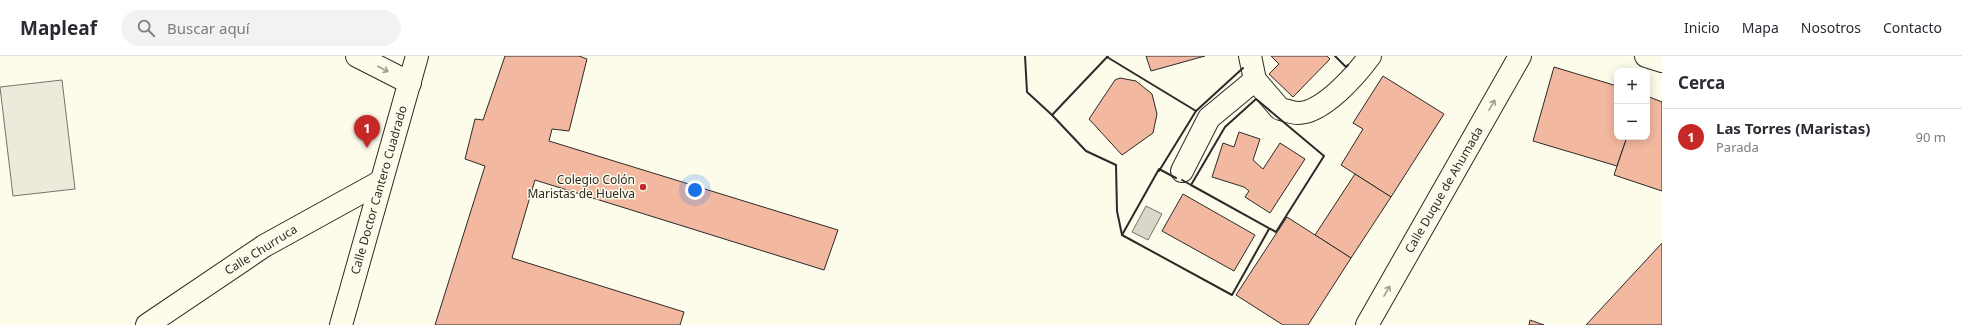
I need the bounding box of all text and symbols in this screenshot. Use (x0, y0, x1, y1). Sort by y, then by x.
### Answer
search box (121, 10, 401, 46)
text: Mapleaf (20, 15, 97, 41)
icon: search (135, 17, 157, 39)
text: Buscar aquí (167, 18, 250, 38)
text: Inicio (1684, 18, 1720, 37)
text: Mapa (1742, 18, 1779, 37)
text: Nosotros (1801, 18, 1861, 37)
text: Contacto (1883, 18, 1942, 37)
one-way arrow (377, 66, 389, 73)
map controls (1614, 68, 1650, 140)
button: + (1614, 68, 1650, 104)
text: Cerca (1678, 71, 1725, 94)
one-way arrow (1489, 99, 1497, 111)
street label: Calle Doctor Cantero Cuadrado (346, 103, 411, 276)
button: − (1614, 104, 1650, 140)
pin: 1 (354, 115, 380, 148)
text: Las Torres (Maristas) (1716, 118, 1870, 138)
street label: Calle Duque de Ahumada (1400, 124, 1487, 256)
text: 1 (1687, 128, 1695, 146)
text: 90 m (1916, 128, 1946, 146)
text: Parada (1716, 138, 1759, 156)
place label: Colegio Colón Maristas de Huelva (527, 171, 635, 202)
your location (685, 180, 705, 200)
marker: Colegio Colón Maristas de Huelva (638, 182, 648, 192)
street label: Calle Churruca (221, 220, 300, 279)
one-way arrow (1383, 285, 1391, 297)

